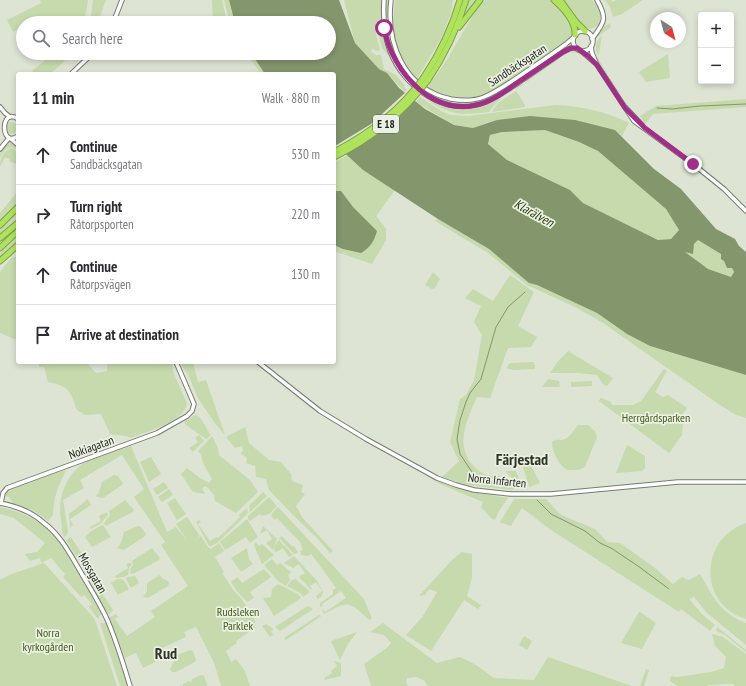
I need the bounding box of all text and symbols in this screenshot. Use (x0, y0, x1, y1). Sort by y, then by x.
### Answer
north arrow (650, 12, 686, 48)
map controls (698, 12, 734, 84)
button: + (698, 12, 734, 48)
search box (16, 16, 336, 60)
route start (375, 19, 393, 37)
icon: search (30, 27, 52, 49)
text: Search here (62, 29, 123, 48)
street label: Sandbäcksgatan (485, 41, 549, 89)
button: − (698, 48, 734, 84)
text: 11 min (32, 87, 74, 109)
text: Walk · 880 m (262, 90, 320, 107)
road number: E 18 (373, 115, 399, 133)
text: Continue (70, 137, 117, 156)
icon: ahead (32, 144, 54, 166)
text: 530 m (291, 146, 320, 163)
route end (684, 155, 702, 173)
text: Sandbäcksgatan (70, 156, 142, 173)
water label: Klarälven (511, 195, 558, 231)
text: Turn right (70, 197, 122, 216)
icon: right (32, 204, 54, 226)
text: 220 m (291, 206, 320, 223)
text: Råtorpsporten (70, 216, 134, 233)
text: Continue (70, 257, 117, 276)
icon: ahead (32, 264, 54, 286)
text: 130 m (291, 266, 320, 283)
text: Råtorpsvägen (70, 276, 131, 293)
icon: arrive (32, 324, 54, 346)
text: Arrive at destination (70, 325, 179, 344)
park label: Herrgårdsparken (622, 410, 690, 425)
street label: Nokiagatan (66, 432, 116, 462)
district label: Färjestad (496, 449, 548, 469)
street label: Norra Infarten (467, 469, 527, 491)
street label: Mossgatan (75, 550, 111, 596)
park label: Rudsleken Parklek (217, 604, 259, 633)
park label: Norra kyrkogården (23, 625, 73, 654)
district label: Rud (155, 643, 177, 663)

